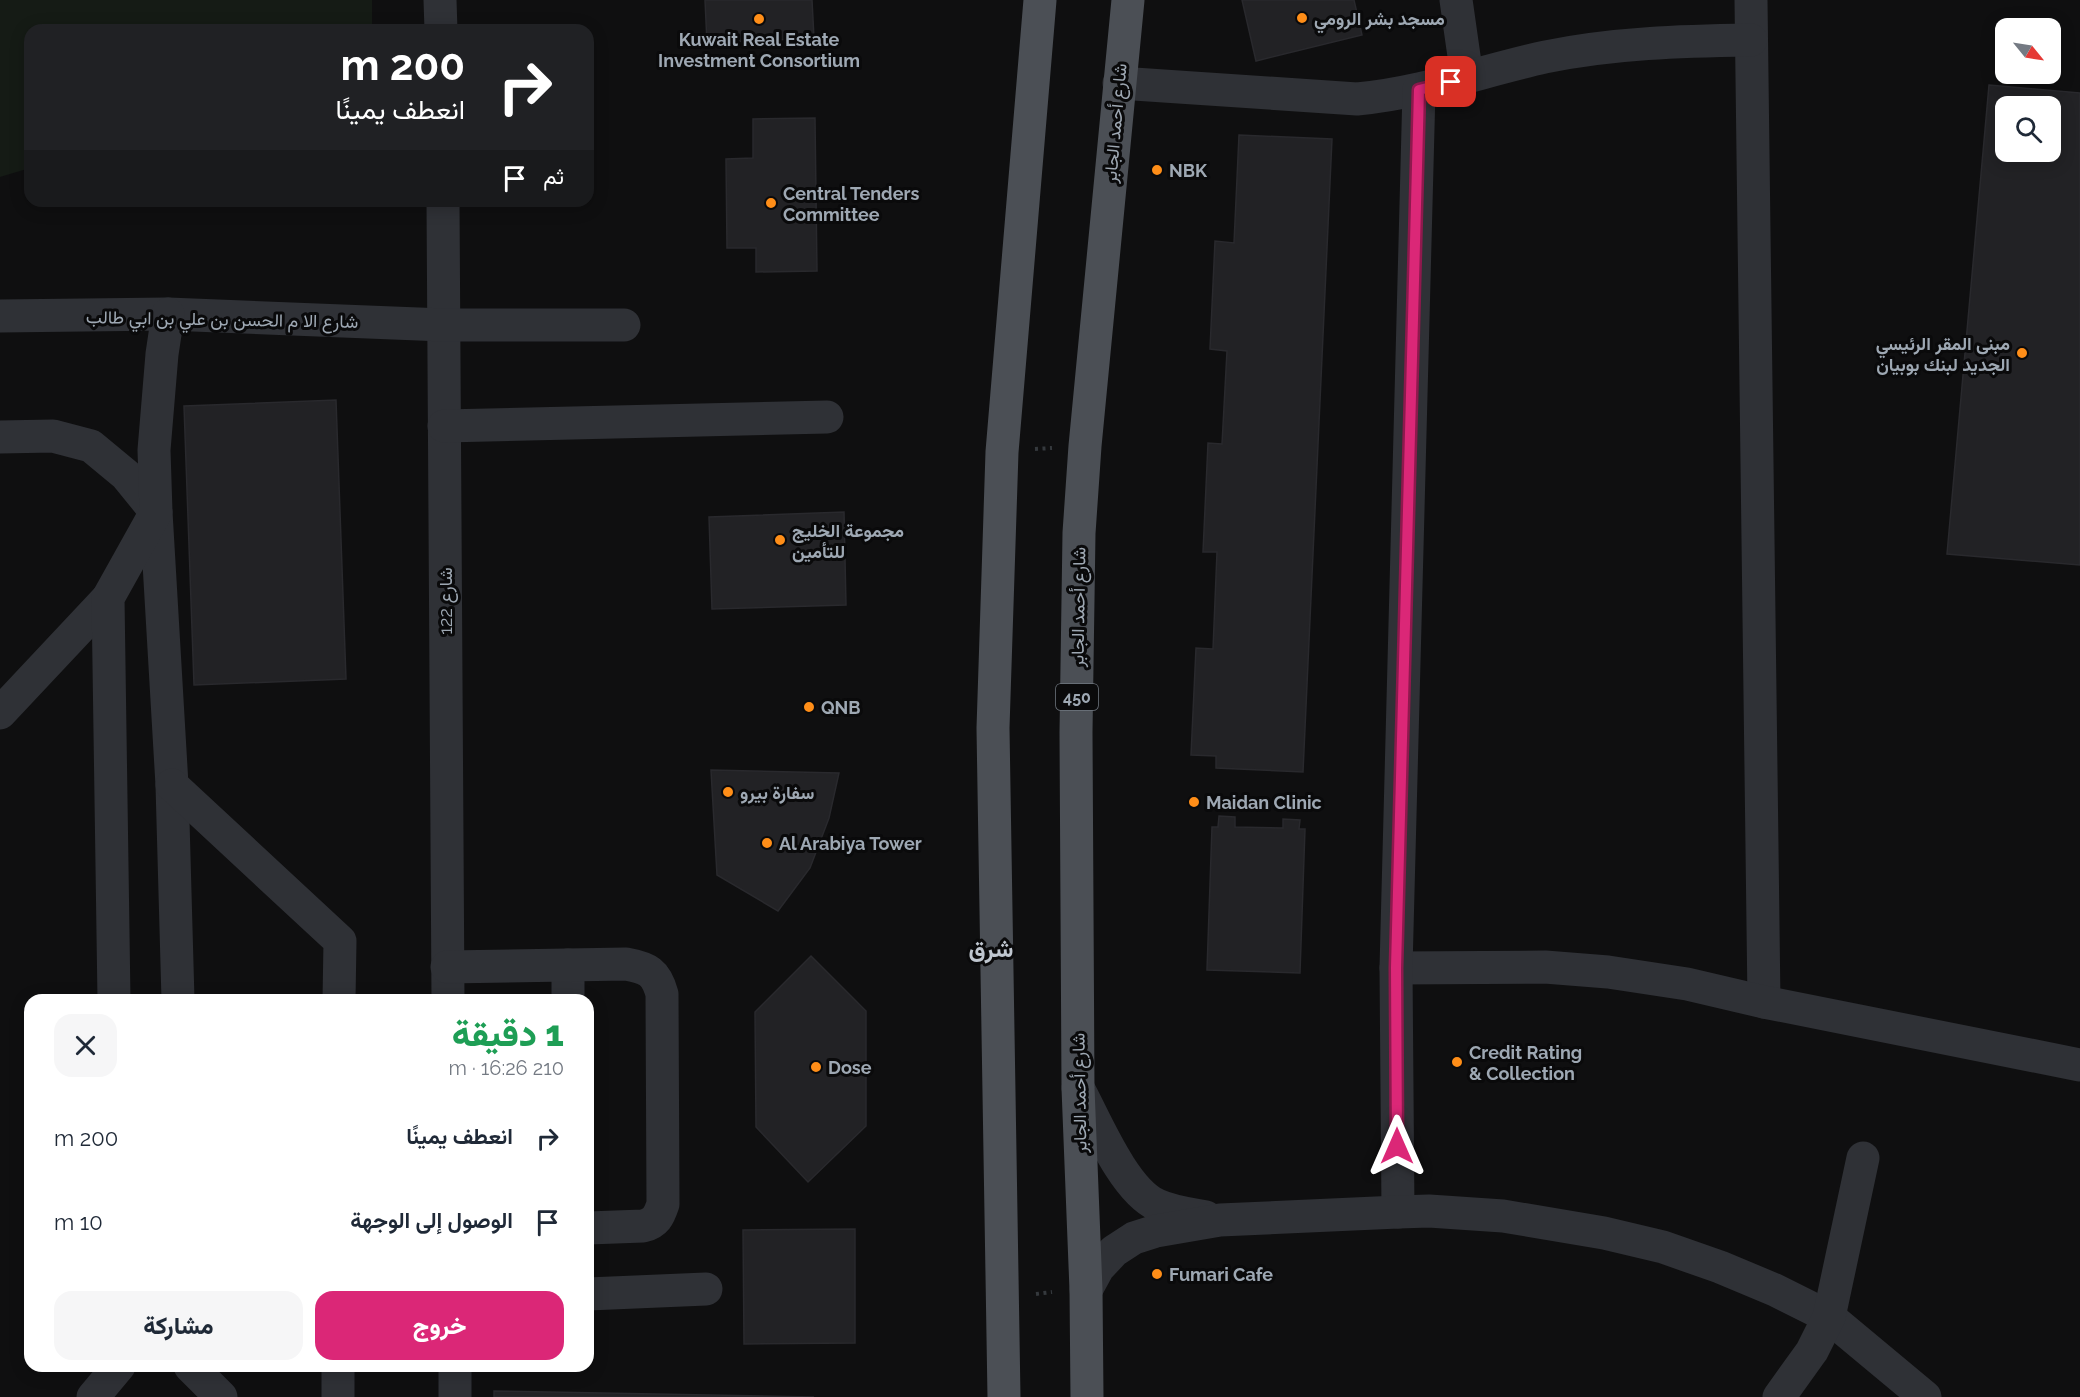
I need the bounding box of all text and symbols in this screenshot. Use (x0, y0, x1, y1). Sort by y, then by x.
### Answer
place label: مسجد بشر الرومي (1314, 8, 1445, 34)
marker: مسجد بشر الرومي (1295, 11, 1309, 25)
marker: Kuwait Real Estate Investment Consortium (752, 12, 766, 26)
north arrow (1995, 18, 2061, 84)
map controls (1995, 18, 2061, 162)
place label: Kuwait Real Estate Investment Consortium (658, 29, 860, 71)
text: 200 m (341, 41, 465, 90)
icon: right (486, 48, 564, 126)
pin (1425, 56, 1476, 107)
street label: شارع أحمد الجابر (1099, 62, 1133, 185)
icon: arrive (1434, 65, 1467, 98)
text: انعطف يمينًا (336, 94, 465, 125)
button: search (1995, 96, 2061, 162)
place label: NBK (1169, 160, 1208, 181)
icon: arrive (498, 162, 531, 195)
text: ثم (543, 163, 564, 189)
marker: NBK (1150, 163, 1164, 177)
place label: Central Tenders Committee (783, 183, 919, 225)
marker: Central Tenders Committee (764, 196, 778, 210)
street label: شارع الا م الحسن بن علي بن ابي طالب (86, 306, 358, 337)
place label: مبنى المقر الرئيسي الجديد لبنك بوبيان (1876, 333, 2010, 376)
marker: مبنى المقر الرئيسي الجديد لبنك بوبيان (2015, 346, 2029, 360)
place label: مجموعة الخليج للتأمين (792, 520, 904, 563)
marker: مجموعة الخليج للتأمين (773, 533, 787, 547)
street label: شارع أحمد الجابر (1066, 547, 1092, 668)
street label: شارع 122 (435, 567, 458, 635)
road number: 450 (1056, 684, 1098, 710)
place label: QNB (821, 697, 861, 718)
marker: QNB (802, 700, 816, 714)
place label: سفارة بيرو (740, 782, 814, 804)
marker: سفارة بيرو (721, 785, 735, 799)
place label: Maidan Clinic (1206, 792, 1322, 813)
marker: Maidan Clinic (1187, 795, 1201, 809)
place label: Al Arabiya Tower (779, 833, 922, 854)
marker: Al Arabiya Tower (760, 836, 774, 850)
district label: شرق (968, 934, 1014, 964)
text: 1 دقيقة (452, 1012, 564, 1054)
button: close (54, 1014, 117, 1077)
street label: شارع أحمد الجابر (1067, 1033, 1093, 1154)
place label: Credit Rating & Collection (1469, 1042, 1582, 1084)
marker: Credit Rating & Collection (1450, 1055, 1464, 1069)
text: 210 m · 16:26 (448, 1056, 564, 1080)
place label: Dose (828, 1057, 872, 1078)
marker: Dose (809, 1060, 823, 1074)
position arrow (1365, 1114, 1429, 1178)
icon: right (531, 1122, 564, 1155)
text: انعطف يمينًا (406, 1123, 513, 1149)
text: 200 m (54, 1125, 118, 1151)
icon: arrive (531, 1206, 564, 1239)
text: الوصول إلى الوجهة (350, 1207, 513, 1233)
text: 10 m (54, 1209, 103, 1235)
place label: Fumari Cafe (1169, 1264, 1273, 1285)
marker: Fumari Cafe (1150, 1267, 1164, 1281)
button: مشاركة (54, 1291, 303, 1360)
button: خروج (315, 1291, 564, 1360)

